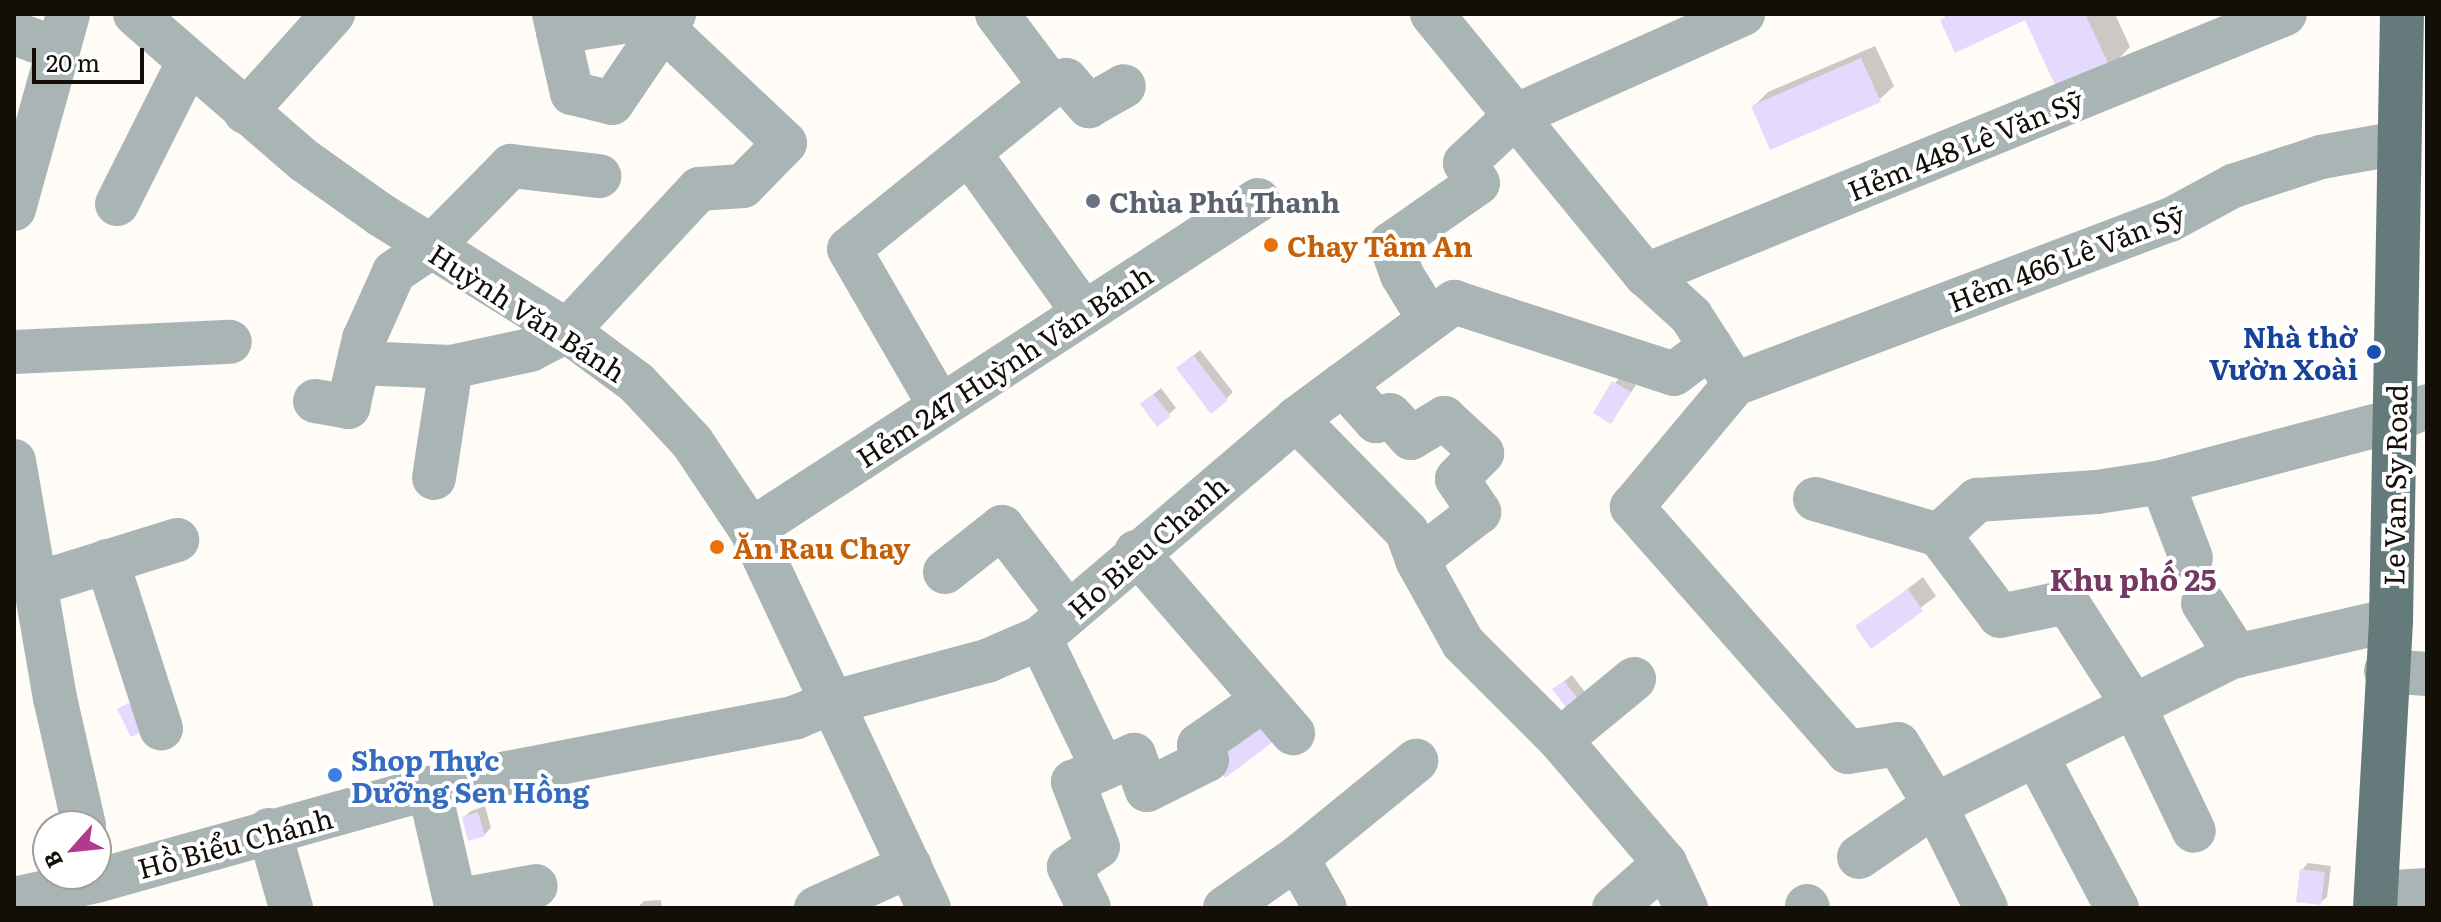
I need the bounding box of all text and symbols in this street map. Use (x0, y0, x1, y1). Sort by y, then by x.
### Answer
scale bar (36, 32, 148, 82)
text: 20 m (46, 44, 100, 79)
street label: Hẻm 448 Lê Văn Sỹ (1842, 81, 2088, 207)
place label: Chùa Phú Thanh (1109, 184, 1340, 218)
marker: Chùa Phú Thanh (1084, 192, 1102, 210)
street label: Hẻm 466 Lê Văn Sỹ (1943, 197, 2189, 317)
place label: Chay Tâm An (1287, 228, 1473, 262)
street label: Huỳnh Văn Bánh (423, 236, 633, 388)
marker: Chay Tâm An (1262, 236, 1280, 254)
street label: Hẻm 247 Huỳnh Văn Bánh (850, 257, 1158, 473)
place label: Nhà thờ Vườn Xoài (2209, 319, 2358, 385)
marker: Nhà thờ Vườn Xoài (2365, 343, 2383, 361)
street label: Le Van Sy Road (2375, 384, 2413, 586)
street label: Ho Bieu Chanh (1060, 468, 1234, 624)
place label: Ăn Rau Chay (733, 530, 910, 564)
marker: Ăn Rau Chay (708, 538, 726, 556)
district label: Khu phố 25 (2049, 560, 2217, 596)
place label: Shop Thực Dưỡng Sen Hồng (351, 742, 589, 808)
marker: Shop Thực Dưỡng Sen Hồng (326, 766, 344, 784)
street label: Hồ Biểu Chánh (134, 800, 336, 884)
north arrow (32, 810, 112, 890)
text: B (34, 846, 70, 874)

